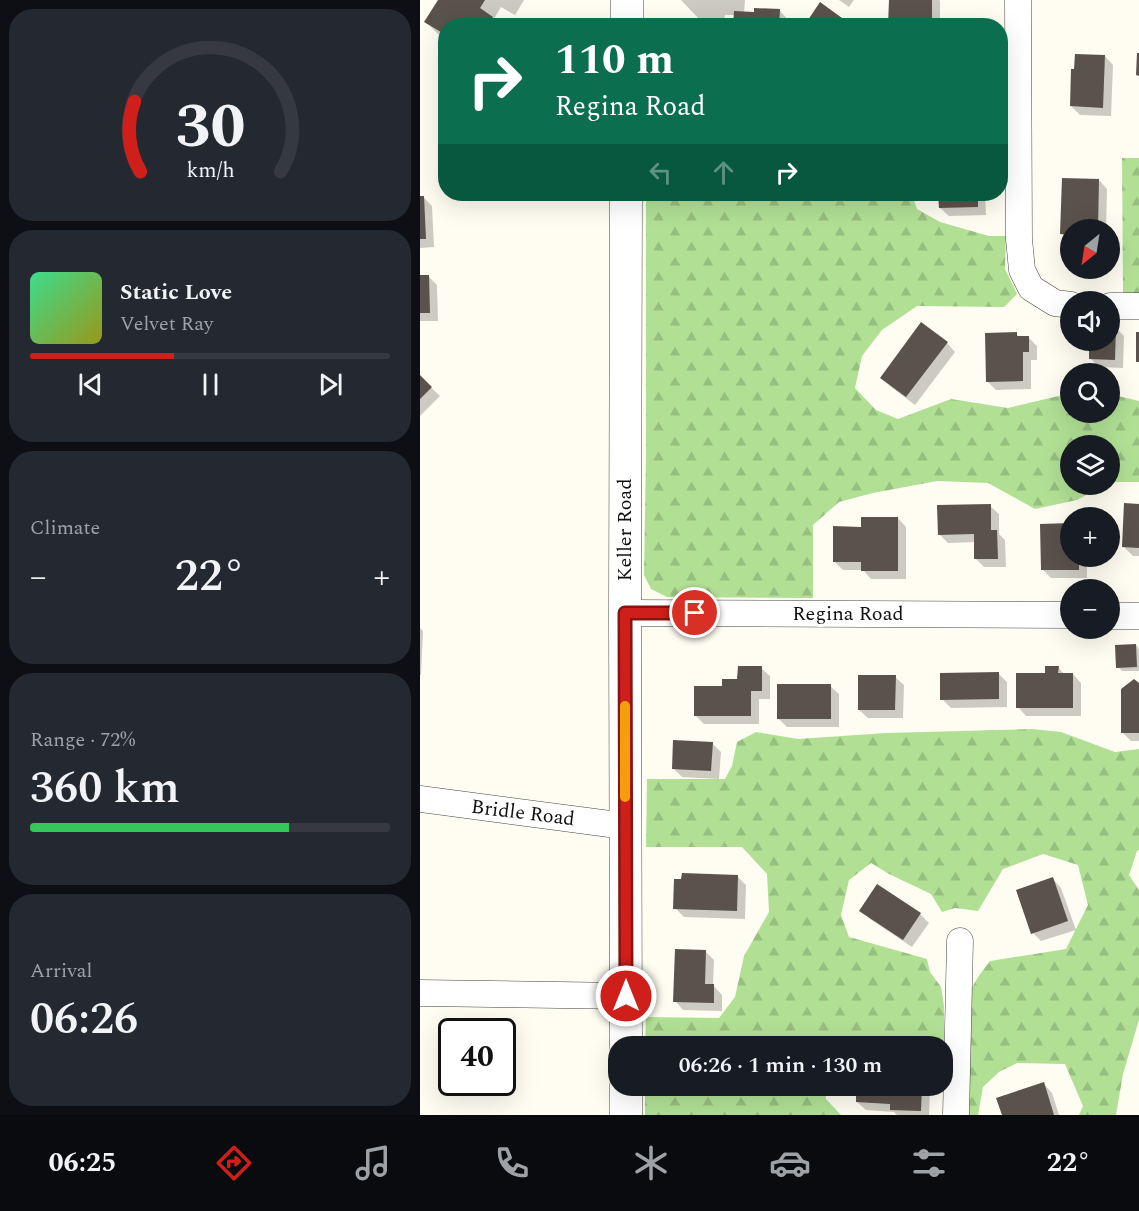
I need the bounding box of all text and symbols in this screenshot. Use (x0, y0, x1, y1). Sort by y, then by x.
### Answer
text: 110 m (555, 29, 674, 92)
icon: right (456, 42, 534, 120)
text: 30 (175, 80, 245, 175)
text: Regina Road (555, 86, 706, 128)
text: km/h (186, 154, 234, 187)
icon: left (644, 156, 677, 189)
icon: ahead (707, 156, 740, 189)
icon: right (770, 156, 803, 189)
north arrow (1060, 219, 1120, 279)
map controls (1060, 219, 1120, 639)
text: Static Love (120, 276, 232, 309)
button: sound (1060, 291, 1120, 351)
text: Velvet Ray (120, 309, 213, 339)
button: search (1060, 363, 1120, 423)
icon: previous (74, 368, 107, 401)
icon: pause (194, 368, 227, 401)
icon: next (314, 368, 347, 401)
button: layers (1060, 435, 1120, 495)
street label: Keller Road (610, 478, 640, 582)
button: + (1060, 507, 1120, 567)
text: Climate (30, 513, 100, 543)
text: 22° (175, 542, 245, 611)
text: − (30, 552, 47, 602)
text: + (374, 552, 390, 602)
button: − (1060, 579, 1120, 639)
pin (669, 587, 720, 638)
icon: arrive (678, 596, 711, 629)
street label: Regina Road (792, 599, 904, 629)
text: Range · 72% (30, 725, 135, 755)
text: 360 km (30, 754, 180, 823)
street label: Bridle Road (469, 792, 577, 834)
text: Arrival (30, 956, 92, 986)
position arrow (594, 964, 658, 1028)
text: 06:26 (30, 985, 138, 1054)
speed limit sign: 40 (438, 1018, 516, 1096)
text: 06:26 · 1 min · 130 m (679, 1049, 882, 1082)
text: 06:25 (48, 1142, 116, 1184)
icon: directions (213, 1142, 255, 1184)
icon: music (352, 1142, 394, 1184)
icon: phone (491, 1142, 533, 1184)
icon: climate (630, 1142, 672, 1184)
icon: car (769, 1142, 811, 1184)
icon: filters (908, 1142, 950, 1184)
text: 22° (1047, 1142, 1091, 1184)

